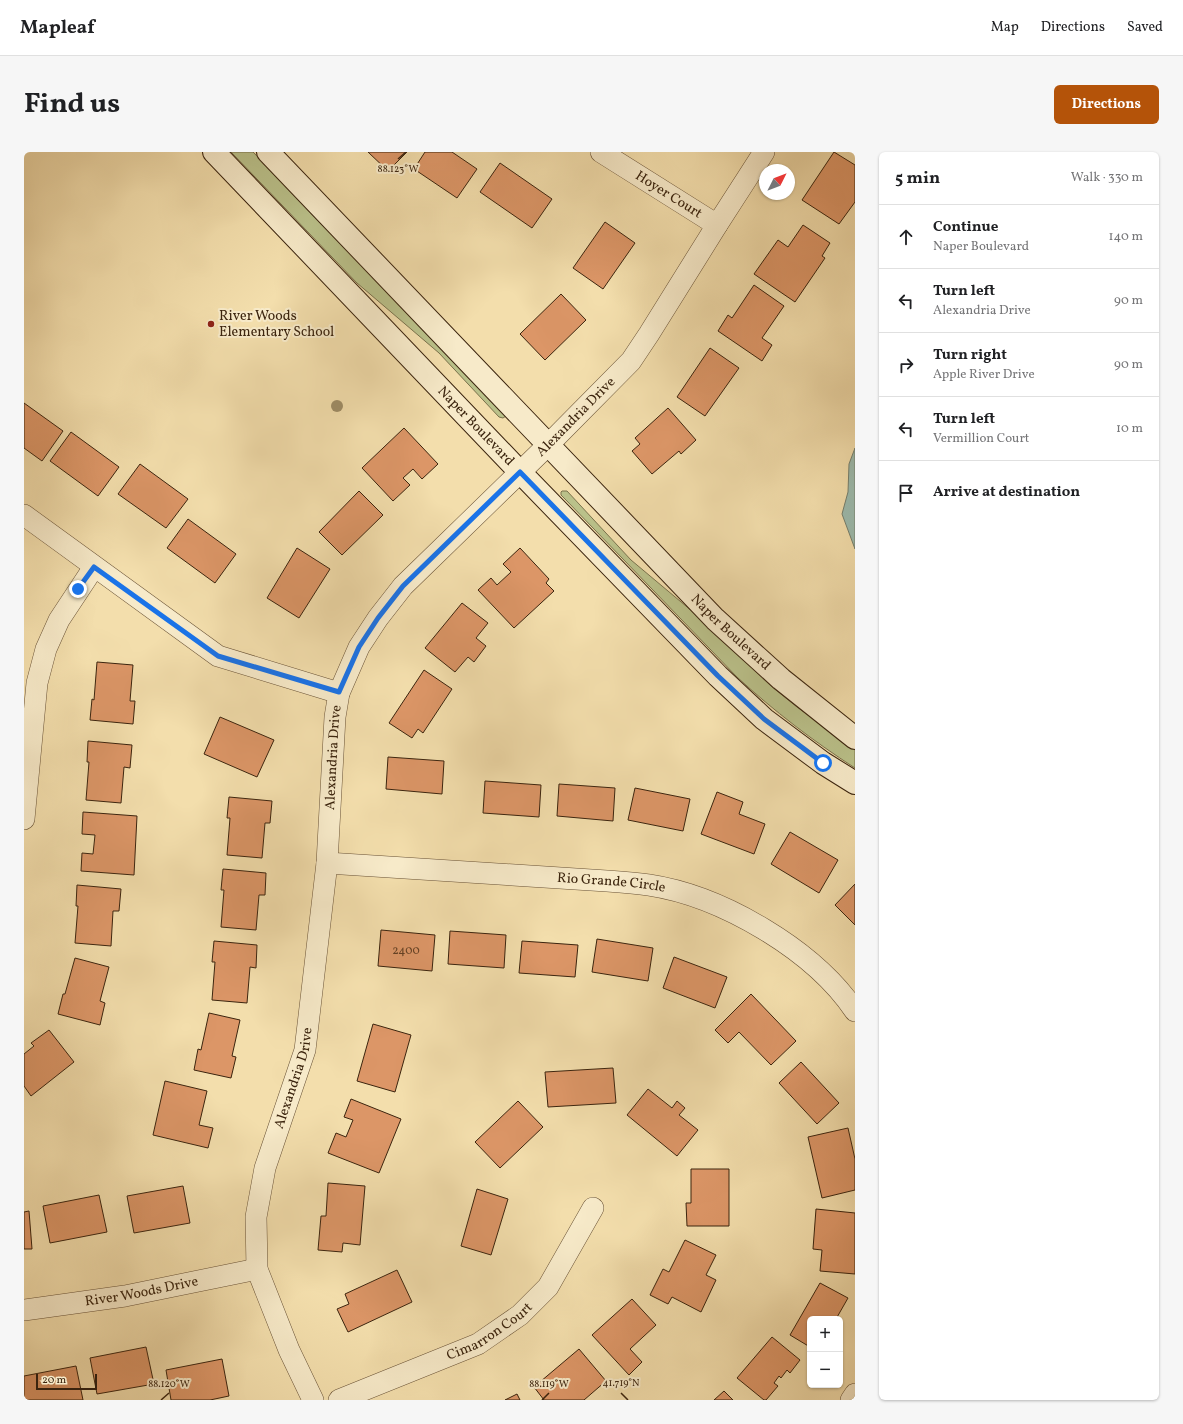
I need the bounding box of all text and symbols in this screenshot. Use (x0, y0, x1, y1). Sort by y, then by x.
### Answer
text: Mapleaf (20, 15, 95, 41)
text: Map (991, 18, 1019, 37)
text: Directions (1041, 18, 1105, 37)
text: Saved (1127, 18, 1163, 37)
text: Find us (24, 85, 120, 124)
button: Directions (1054, 85, 1159, 124)
text: 88.123°W (378, 162, 418, 176)
north arrow (759, 164, 795, 200)
street label: Hoyer Court (632, 166, 706, 223)
text: 5 min (895, 167, 940, 190)
text: Walk · 330 m (1071, 169, 1143, 187)
text: Continue (933, 217, 998, 238)
icon: ahead (895, 226, 917, 248)
text: 140 m (1109, 228, 1143, 246)
text: Naper Boulevard (933, 238, 1029, 256)
text: Turn left (933, 281, 995, 302)
icon: left (895, 290, 917, 312)
text: 90 m (1114, 292, 1143, 310)
text: Alexandria Drive (933, 302, 1031, 320)
place label: River Woods Elementary School (219, 307, 334, 342)
marker: River Woods Elementary School (206, 319, 216, 329)
text: Turn right (933, 345, 1007, 366)
icon: right (895, 354, 917, 376)
text: 90 m (1114, 356, 1143, 374)
text: Apple River Drive (933, 366, 1035, 384)
street label: Alexandria Drive (532, 373, 620, 461)
street label: Naper Boulevard (433, 382, 519, 470)
text: Turn left (933, 409, 995, 430)
icon: left (895, 418, 917, 440)
text: 10 m (1116, 420, 1143, 438)
text: Vermillion Court (933, 430, 1029, 448)
icon: arrive (895, 482, 917, 504)
text: Arrive at destination (933, 482, 1080, 503)
route end (69, 580, 87, 598)
street label: Naper Boulevard (686, 590, 775, 675)
street label: Alexandria Drive (320, 703, 346, 811)
route start (814, 754, 832, 772)
street label: Rio Grande Circle (556, 868, 668, 897)
house number: 2400 (392, 943, 420, 959)
street label: Alexandria Drive (269, 1026, 317, 1131)
street label: River Woods Drive (84, 1272, 200, 1311)
street label: Cimarron Court (444, 1298, 537, 1365)
map controls (807, 1316, 843, 1388)
button: + (807, 1316, 843, 1352)
button: − (807, 1352, 843, 1388)
scale bar (36, 1372, 97, 1391)
text: 20 m (42, 1373, 66, 1388)
text: 41.719°N (603, 1376, 640, 1390)
text: 88.120°W (148, 1377, 190, 1391)
text: 88.119°W (529, 1377, 569, 1391)

